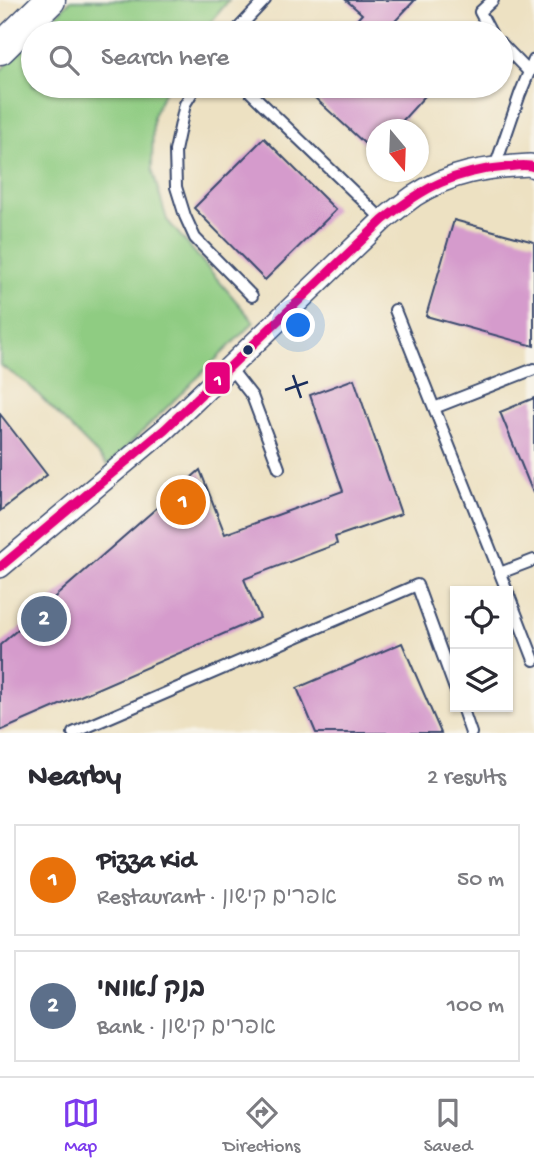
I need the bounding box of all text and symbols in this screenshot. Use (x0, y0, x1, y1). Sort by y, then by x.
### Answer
search box (21, 21, 513, 98)
icon: search (45, 41, 83, 79)
text: Search here (101, 44, 229, 75)
north arrow (366, 119, 429, 182)
your location (281, 308, 315, 342)
unlabelled marker (241, 343, 255, 357)
line badge: 1 (204, 361, 231, 395)
text: 1 (213, 370, 222, 393)
pin: 1 (160, 476, 206, 528)
map controls (450, 586, 513, 712)
button: locate (450, 586, 513, 649)
pin: 2 (21, 593, 67, 645)
button: layers (450, 649, 513, 712)
text: Nearby (28, 761, 121, 796)
text: 2 results (427, 765, 506, 792)
text: Pizza Kid (97, 847, 196, 878)
text: 1 (48, 867, 58, 894)
text: 50 m (457, 867, 504, 894)
text: Restaurant · אפרים קישון (97, 885, 337, 912)
text: בנק לאומי (97, 976, 205, 1007)
text: 2 (47, 993, 59, 1020)
text: 100 m (447, 993, 504, 1020)
text: Bank · אפרים קישון (97, 1015, 276, 1042)
tab: Map (62, 1094, 100, 1159)
tab: Directions (223, 1094, 300, 1159)
tab: Saved (424, 1094, 472, 1159)

